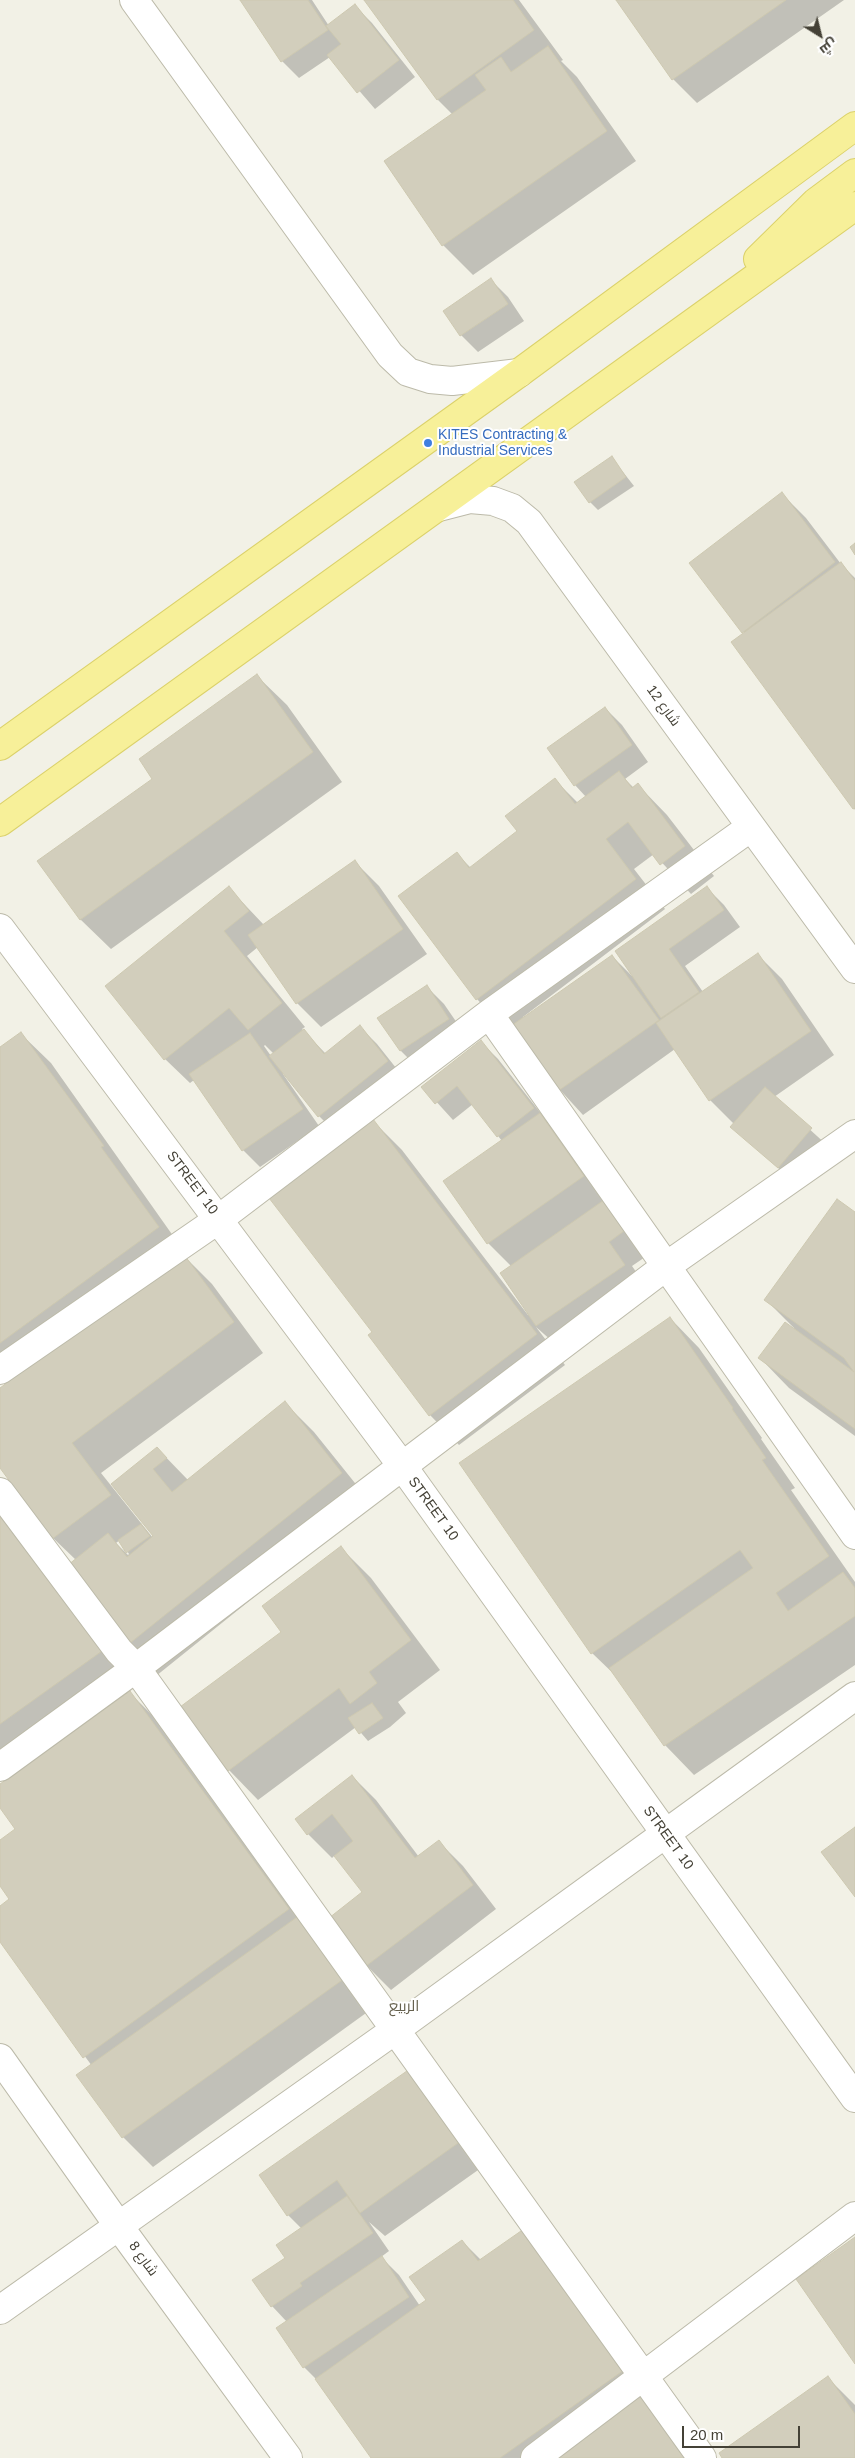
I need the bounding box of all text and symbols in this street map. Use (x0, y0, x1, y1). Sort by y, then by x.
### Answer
north arrow (795, 10, 845, 60)
text: ش (817, 35, 841, 59)
place label: KITES Contracting & Industrial Services (438, 427, 567, 460)
marker: KITES Contracting & Industrial Services (422, 437, 434, 449)
street label: شارع 12 (643, 682, 683, 730)
street label: STREET 10 (163, 1148, 221, 1218)
street label: STREET 10 (404, 1474, 462, 1544)
street label: STREET 10 (639, 1803, 697, 1873)
district label: الربيع (389, 1998, 419, 2016)
street label: شارع 8 (125, 2238, 161, 2280)
scale bar (685, 2416, 802, 2448)
text: 20 m (690, 2426, 723, 2443)

